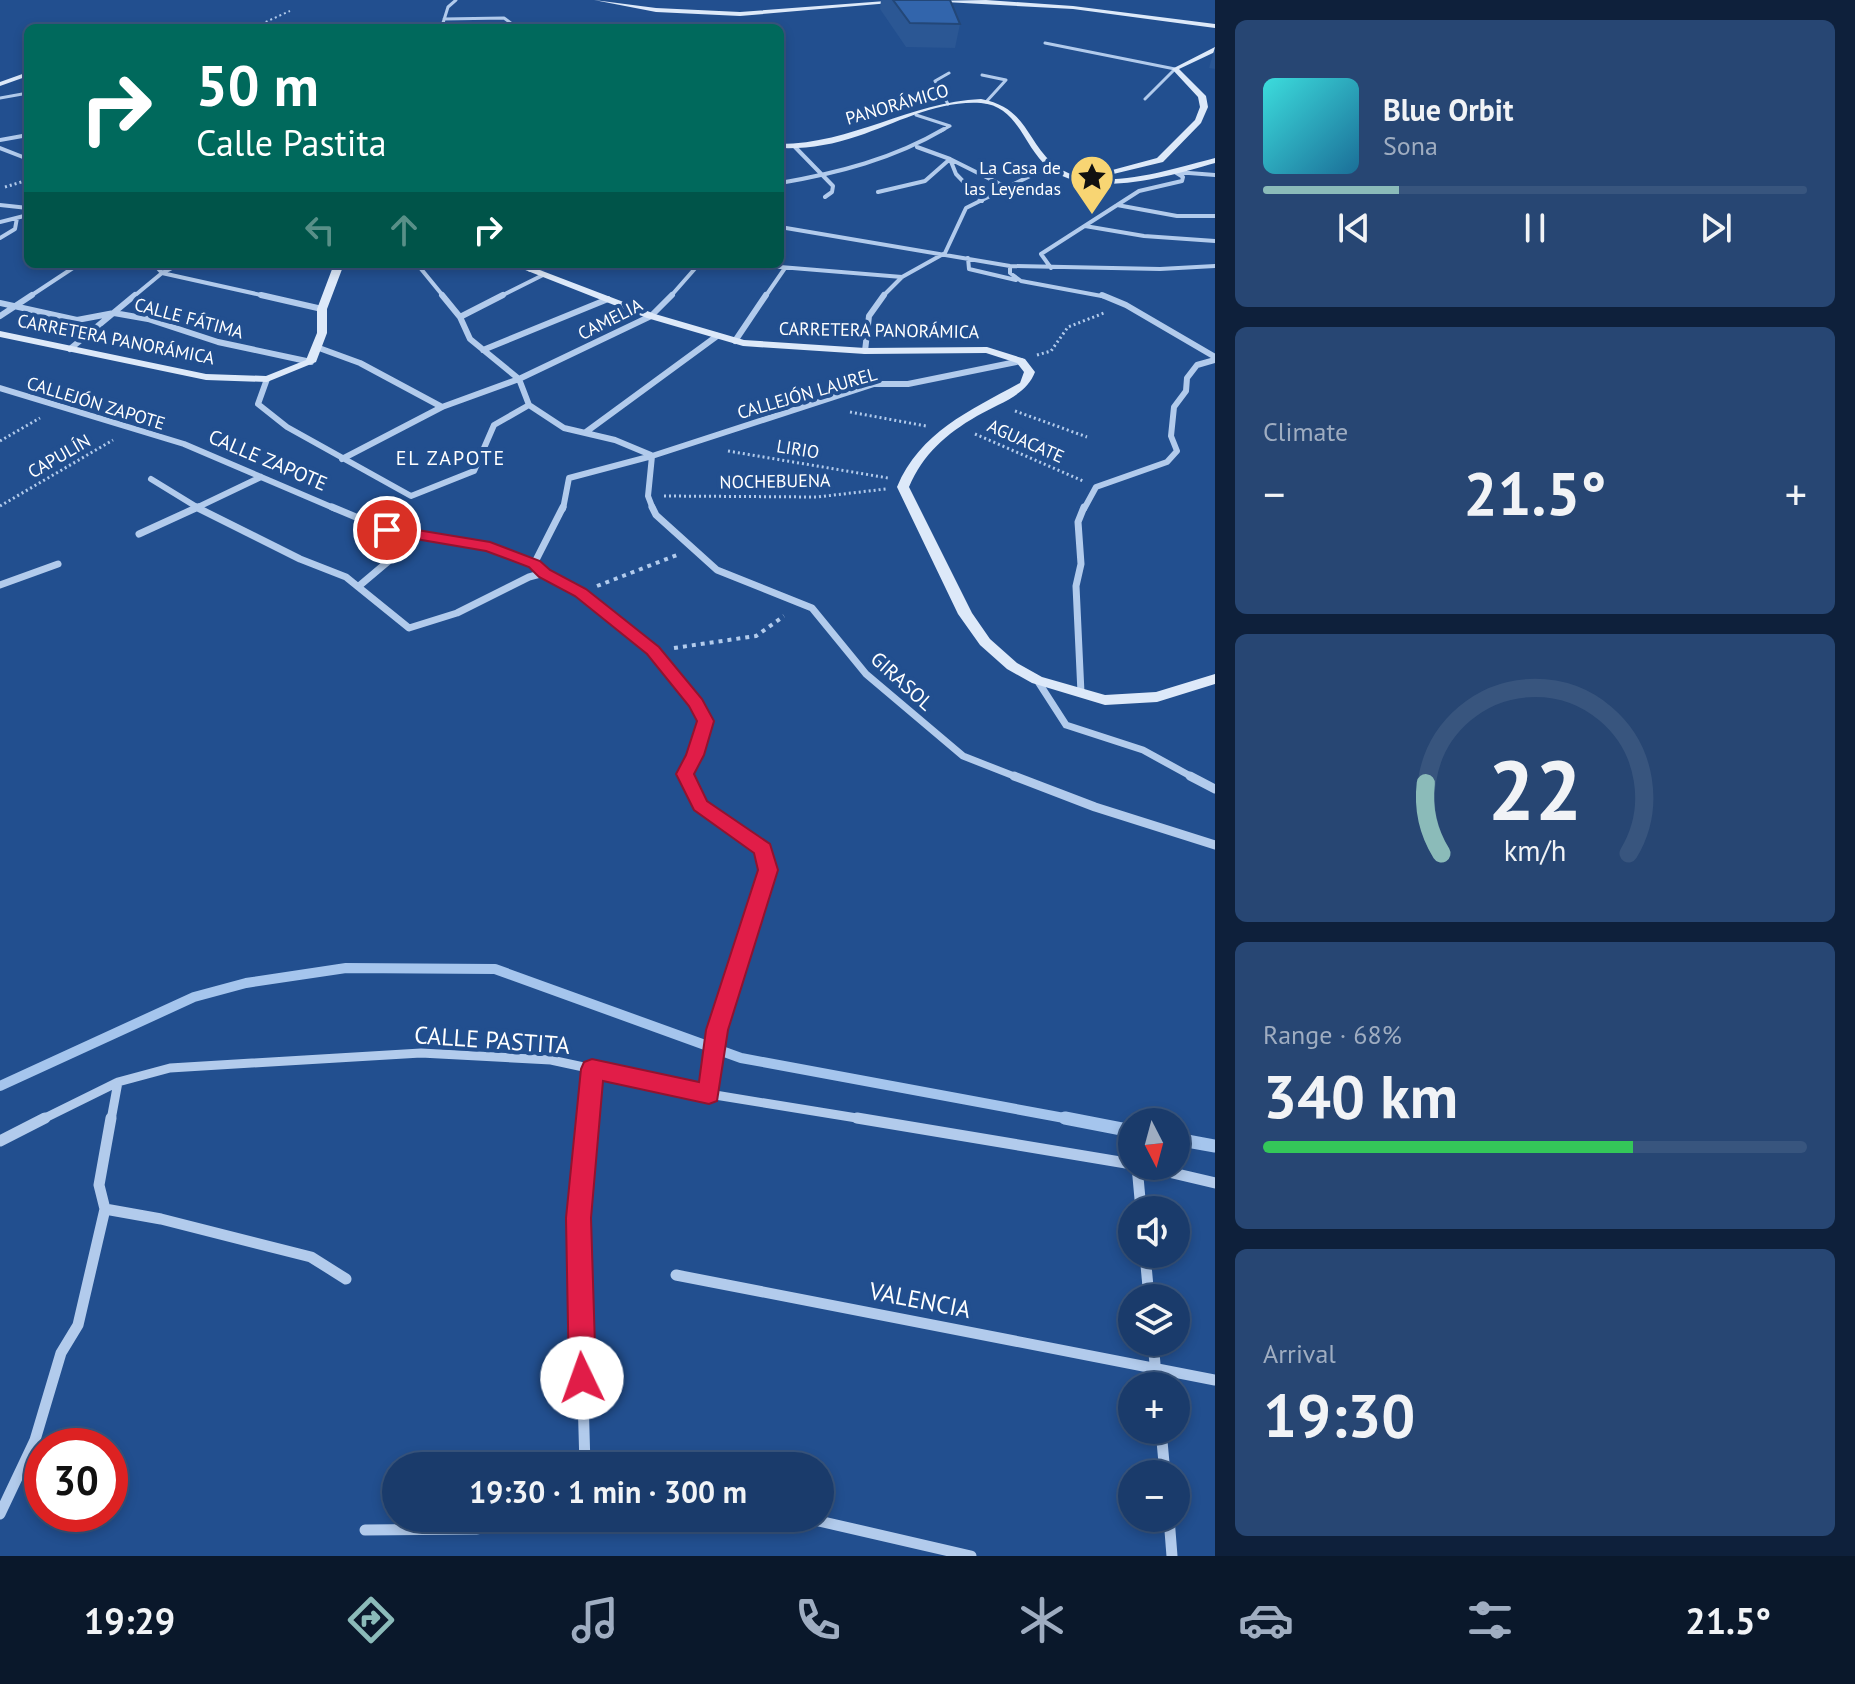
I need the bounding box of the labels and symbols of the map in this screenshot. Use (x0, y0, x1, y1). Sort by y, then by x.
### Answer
street label: PANORÁMICO (843, 78, 951, 130)
place icon: La Casa de las Leyendas (1068, 153, 1116, 216)
place label: La Casa de las Leyendas (964, 156, 1061, 200)
street label: CALLE FÁTIMA (132, 292, 247, 344)
street label: CAMELIA (574, 293, 646, 345)
street label: CARRETERA PANORÁMICA (15, 309, 217, 369)
street label: CARRETERA PANORÁMICA (779, 317, 980, 343)
street label: CALLEJÓN LAUREL (734, 362, 880, 424)
street label: CALLEJÓN ZAPOTE (24, 371, 168, 435)
street label: AGUACATE (984, 414, 1068, 468)
street label: CALLE ZAPOTE (205, 423, 331, 497)
street label: CAPULÍN (23, 429, 95, 483)
street label: LIRIO (775, 434, 821, 464)
district label: EL ZAPOTE (396, 445, 506, 471)
street label: NOCHEBUENA (719, 469, 831, 493)
pin (353, 496, 421, 564)
street label: GIRASOL (865, 646, 939, 716)
street label: CALLE PASTITA (413, 1019, 571, 1061)
north arrow (1118, 1108, 1190, 1180)
street label: VALENCIA (866, 1275, 973, 1325)
position arrow (540, 1336, 624, 1420)
speed limit sign: 30 (24, 1428, 128, 1532)

